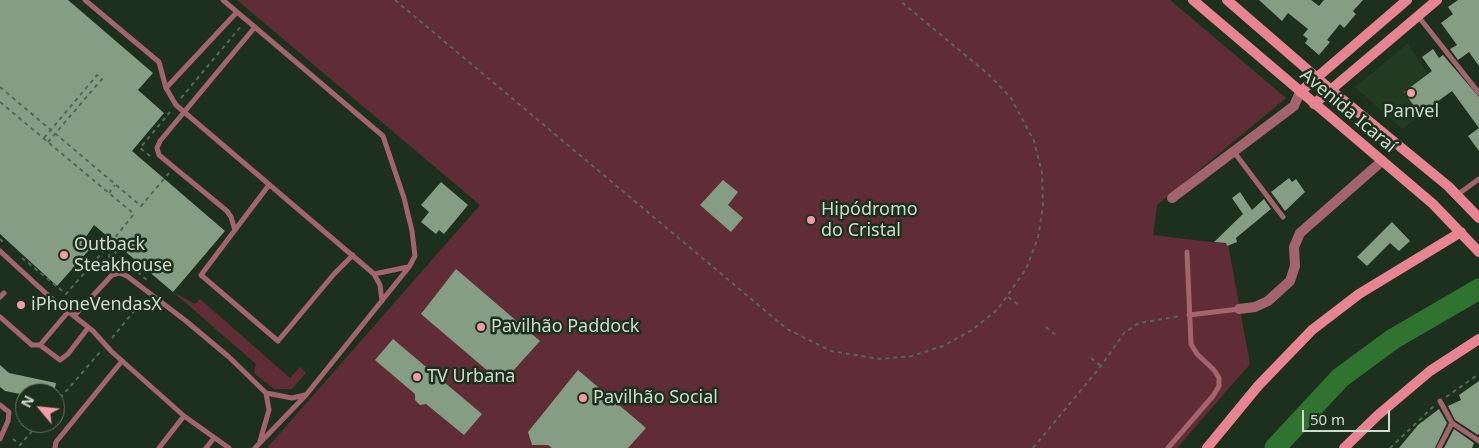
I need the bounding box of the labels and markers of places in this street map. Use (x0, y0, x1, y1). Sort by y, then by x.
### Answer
marker: Panvel (1405, 87, 1417, 99)
place label: Panvel (1383, 101, 1439, 123)
place label: Hipódromo do Cristal (821, 199, 918, 242)
marker: Hipódromo do Cristal (805, 214, 817, 226)
place label: Outback Steakhouse (74, 234, 172, 276)
marker: Outback Steakhouse (58, 249, 70, 261)
place label: iPhoneVendasX (31, 294, 162, 316)
marker: iPhoneVendasX (15, 299, 27, 311)
place label: Pavilhão Paddock (491, 316, 639, 338)
marker: Pavilhão Paddock (475, 321, 487, 333)
place label: TV Urbana (427, 366, 515, 388)
marker: TV Urbana (411, 371, 423, 383)
place label: Pavilhão Social (593, 387, 718, 409)
marker: Pavilhão Social (577, 392, 589, 404)

